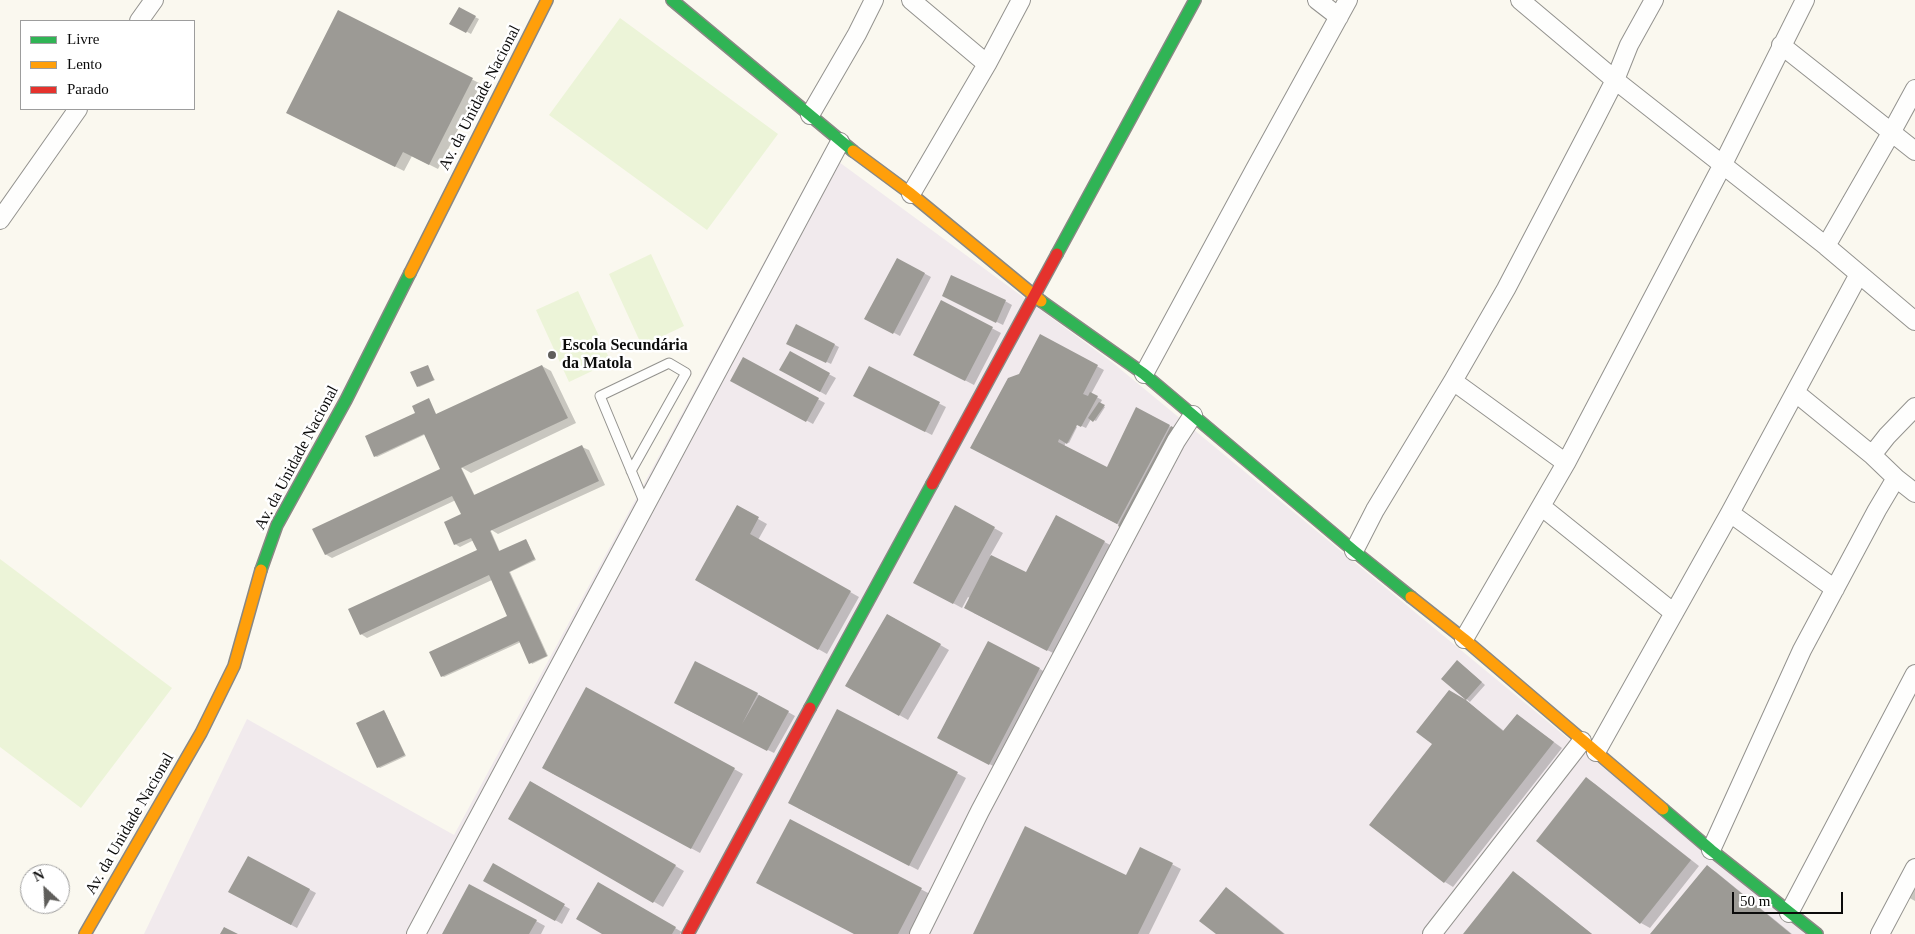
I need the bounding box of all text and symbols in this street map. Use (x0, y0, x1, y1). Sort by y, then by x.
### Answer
legend (20, 20, 195, 110)
street label: Av. da Unidade Nacional (435, 22, 525, 174)
text: Livre (67, 31, 99, 47)
text: Lento (67, 56, 102, 72)
text: Parado (67, 81, 109, 97)
place label: Escola Secundária da Matola (562, 336, 688, 374)
marker: Escola Secundária da Matola (546, 349, 558, 361)
street label: Av. da Unidade Nacional (251, 383, 343, 533)
street label: Av. da Unidade Nacional (82, 750, 178, 898)
north arrow (20, 864, 70, 914)
text: N (31, 867, 47, 885)
scale bar (1735, 882, 1846, 914)
text: 50 m (1740, 893, 1770, 909)

